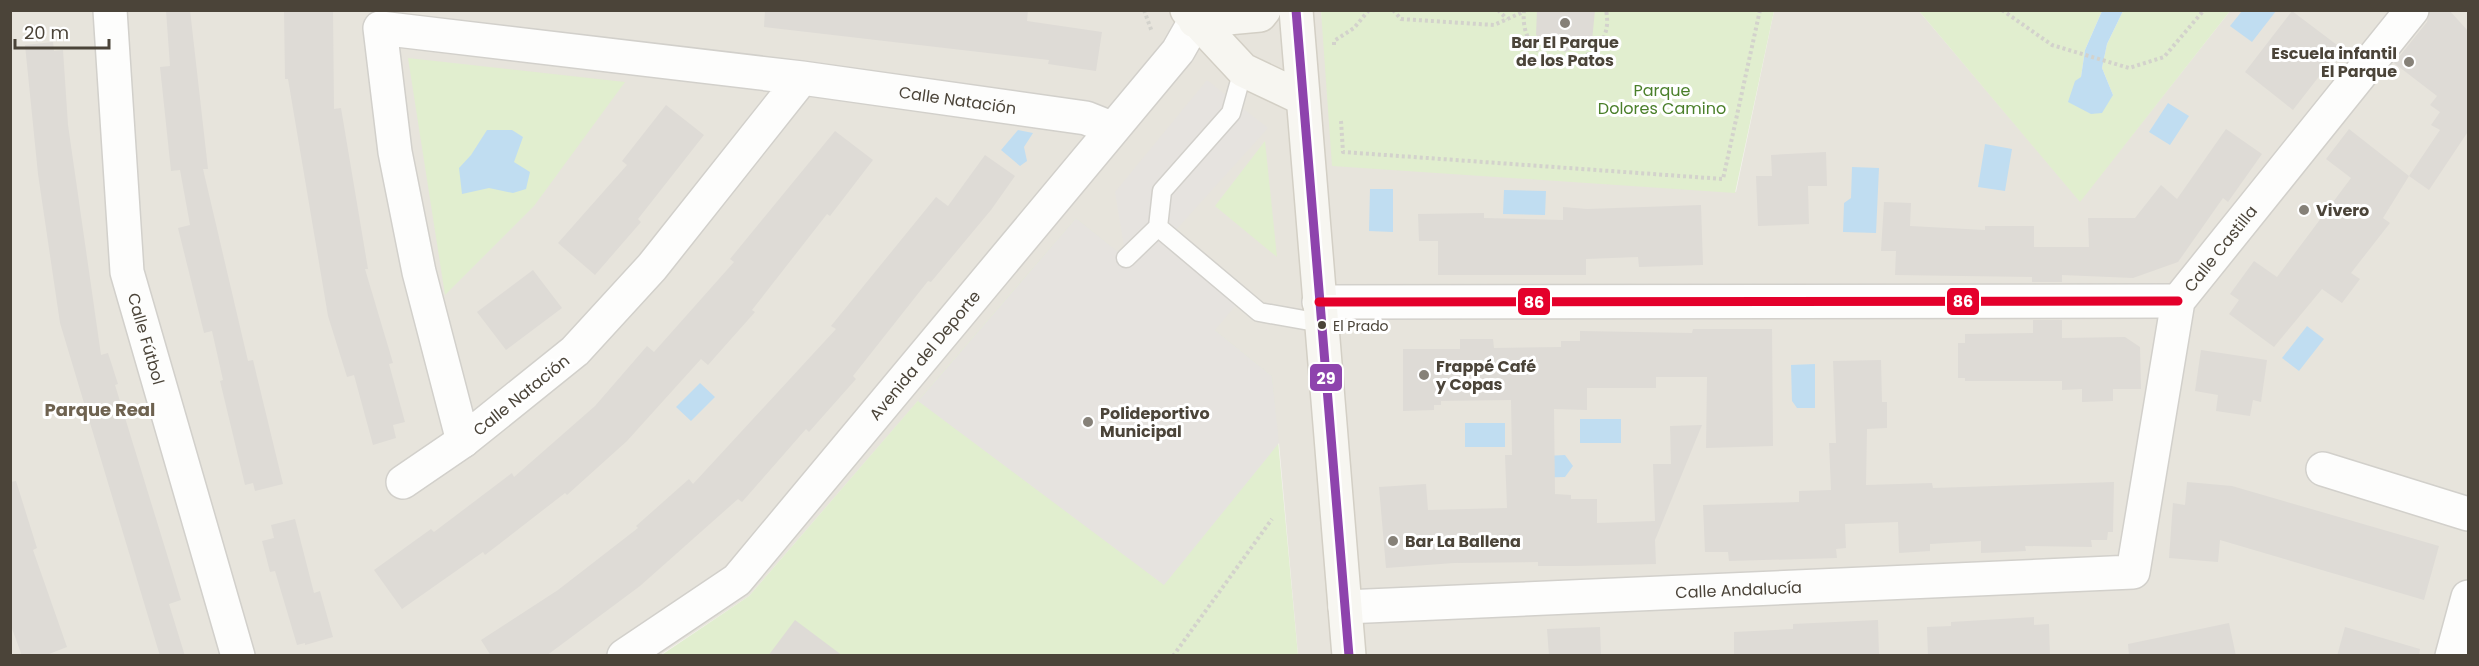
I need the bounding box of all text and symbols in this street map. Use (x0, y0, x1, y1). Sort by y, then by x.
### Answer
scale bar (15, 12, 110, 50)
marker: Bar El Parque de los Patos (1558, 16, 1572, 30)
text: 20 m (24, 20, 69, 45)
place label: Bar El Parque de los Patos (1511, 31, 1619, 72)
place label: Escuela infantil El Parque (2271, 42, 2397, 83)
marker: Escuela infantil El Parque (2402, 55, 2416, 69)
park label: Parque Dolores Camino (1598, 79, 1726, 120)
street label: Calle Natación (898, 81, 1018, 120)
place label: Vivero (2316, 199, 2369, 222)
street label: Calle Castilla (2179, 200, 2263, 297)
marker: Vivero (2297, 203, 2311, 217)
street label: Avenida del Deporte (864, 285, 986, 425)
line badge: 86 (1517, 287, 1551, 316)
line badge: 86 (1946, 287, 1980, 316)
street label: Calle Fútbol (122, 290, 170, 387)
text: 86 (1953, 290, 1973, 313)
text: 86 (1524, 291, 1544, 314)
place label: El Prado (1333, 316, 1389, 336)
marker: El Prado (1316, 319, 1328, 331)
street label: Calle Natación (468, 349, 574, 441)
place label: Frappé Café y Copas (1435, 355, 1536, 396)
line badge: 29 (1309, 363, 1343, 392)
text: 29 (1317, 367, 1336, 390)
marker: Frappé Café y Copas (1417, 368, 1431, 382)
district label: Parque Real (45, 397, 155, 422)
place label: Polideportivo Municipal (1100, 402, 1210, 443)
marker: Polideportivo Municipal (1081, 415, 1095, 429)
place label: Bar La Ballena (1405, 530, 1521, 553)
marker: Bar La Ballena (1386, 534, 1400, 548)
street label: Calle Andalucía (1675, 576, 1802, 604)

